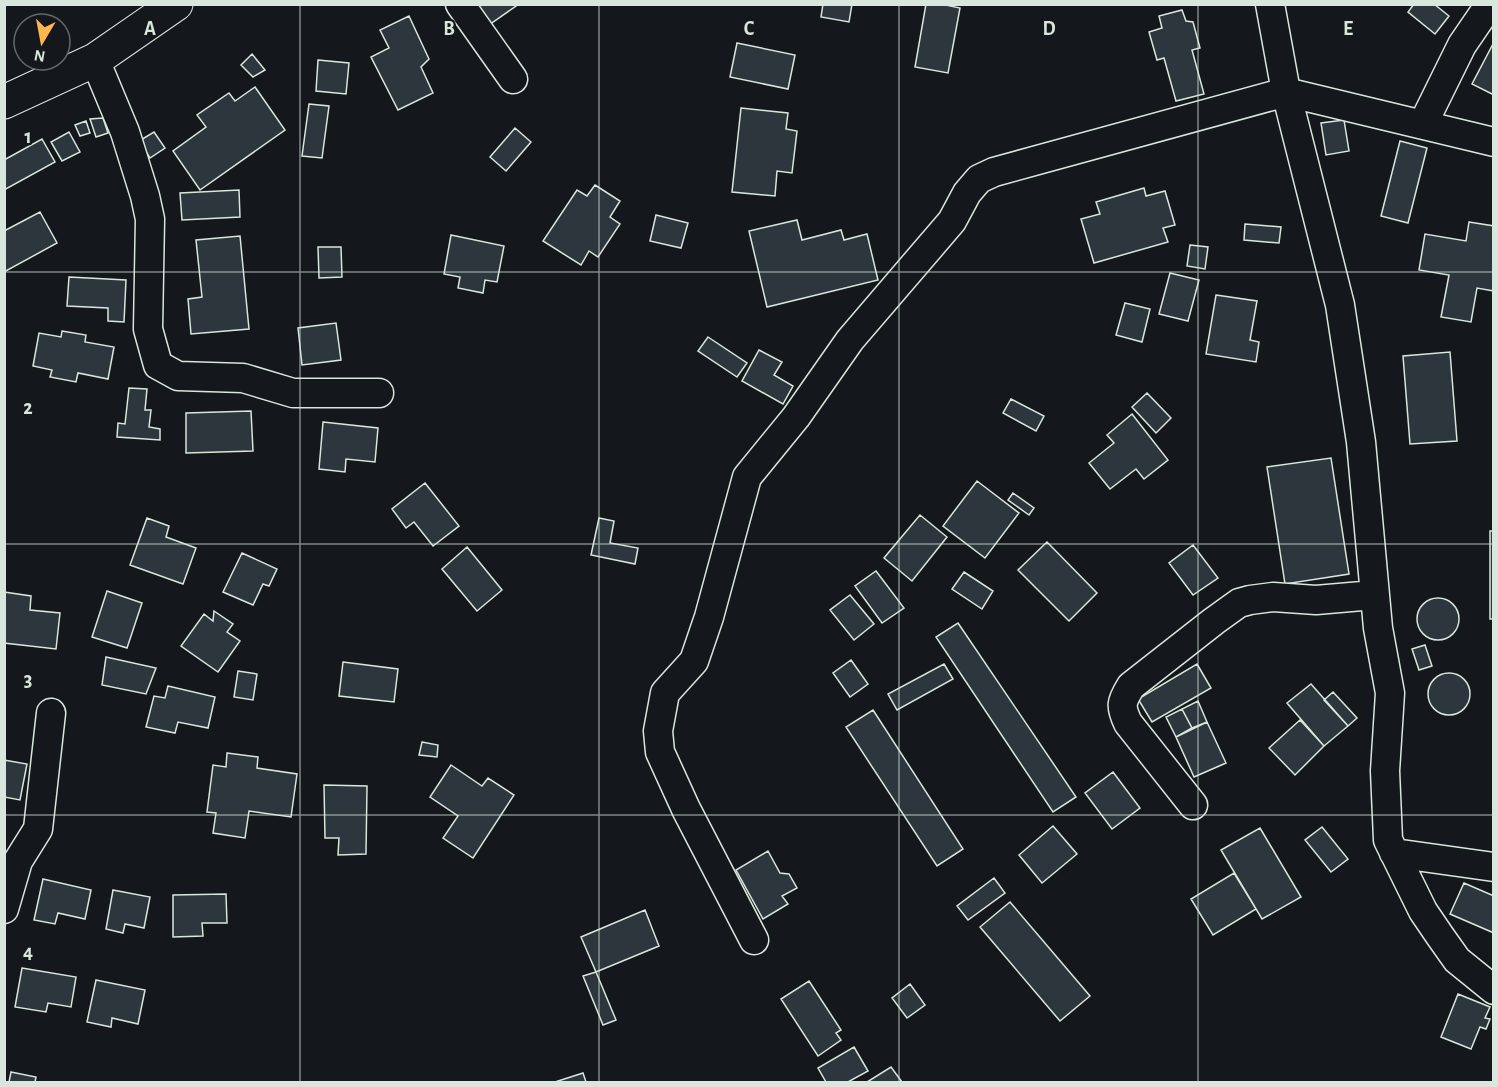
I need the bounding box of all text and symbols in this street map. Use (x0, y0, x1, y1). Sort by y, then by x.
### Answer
north arrow (12, 12, 72, 72)
text: A (144, 19, 156, 39)
text: B (443, 19, 455, 39)
text: C (744, 19, 755, 39)
text: D (1042, 19, 1056, 39)
text: E (1343, 19, 1353, 39)
text: N (33, 47, 46, 65)
text: 1 (24, 127, 32, 147)
text: 2 (23, 398, 33, 418)
text: 3 (24, 670, 32, 690)
text: 4 (23, 942, 33, 962)

